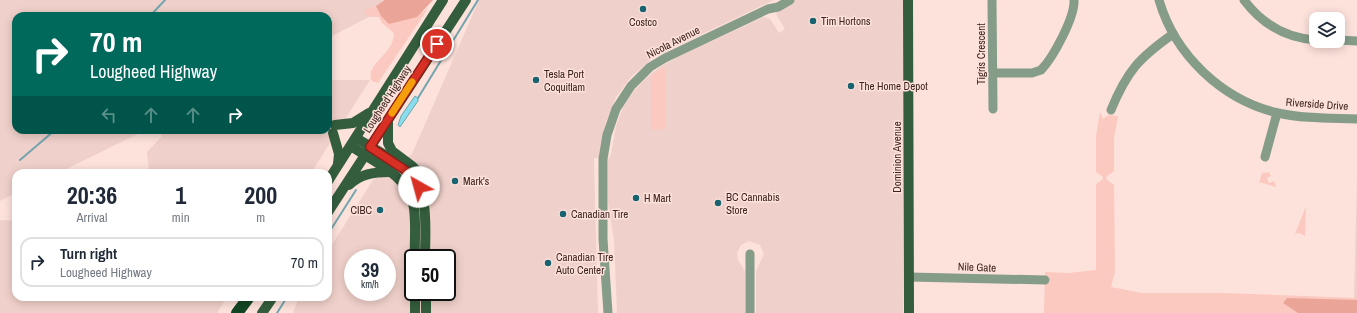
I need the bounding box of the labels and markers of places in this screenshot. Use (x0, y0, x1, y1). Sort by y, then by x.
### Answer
marker: Costco (638, 4, 648, 14)
place label: Tim Hortons (821, 14, 871, 28)
place label: Costco (629, 15, 657, 29)
marker: Tim Hortons (808, 16, 818, 26)
pin (420, 27, 454, 61)
place label: Tesla Port Coquitlam (544, 67, 585, 94)
marker: Tesla Port Coquitlam (531, 75, 541, 85)
place label: The Home Depot (859, 79, 928, 93)
marker: The Home Depot (846, 81, 856, 91)
place label: Mark's (463, 174, 490, 188)
marker: Mark's (450, 176, 460, 186)
place label: BC Cannabis Store (726, 190, 780, 217)
place label: H Mart (644, 191, 672, 205)
marker: H Mart (631, 193, 641, 203)
marker: BC Cannabis Store (713, 198, 723, 208)
place label: CIBC (350, 203, 372, 217)
marker: CIBC (375, 205, 385, 215)
place label: Canadian Tire (571, 207, 628, 221)
marker: Canadian Tire (558, 209, 568, 219)
place label: Canadian Tire Auto Center (555, 250, 613, 277)
marker: Canadian Tire Auto Center (543, 258, 553, 268)

